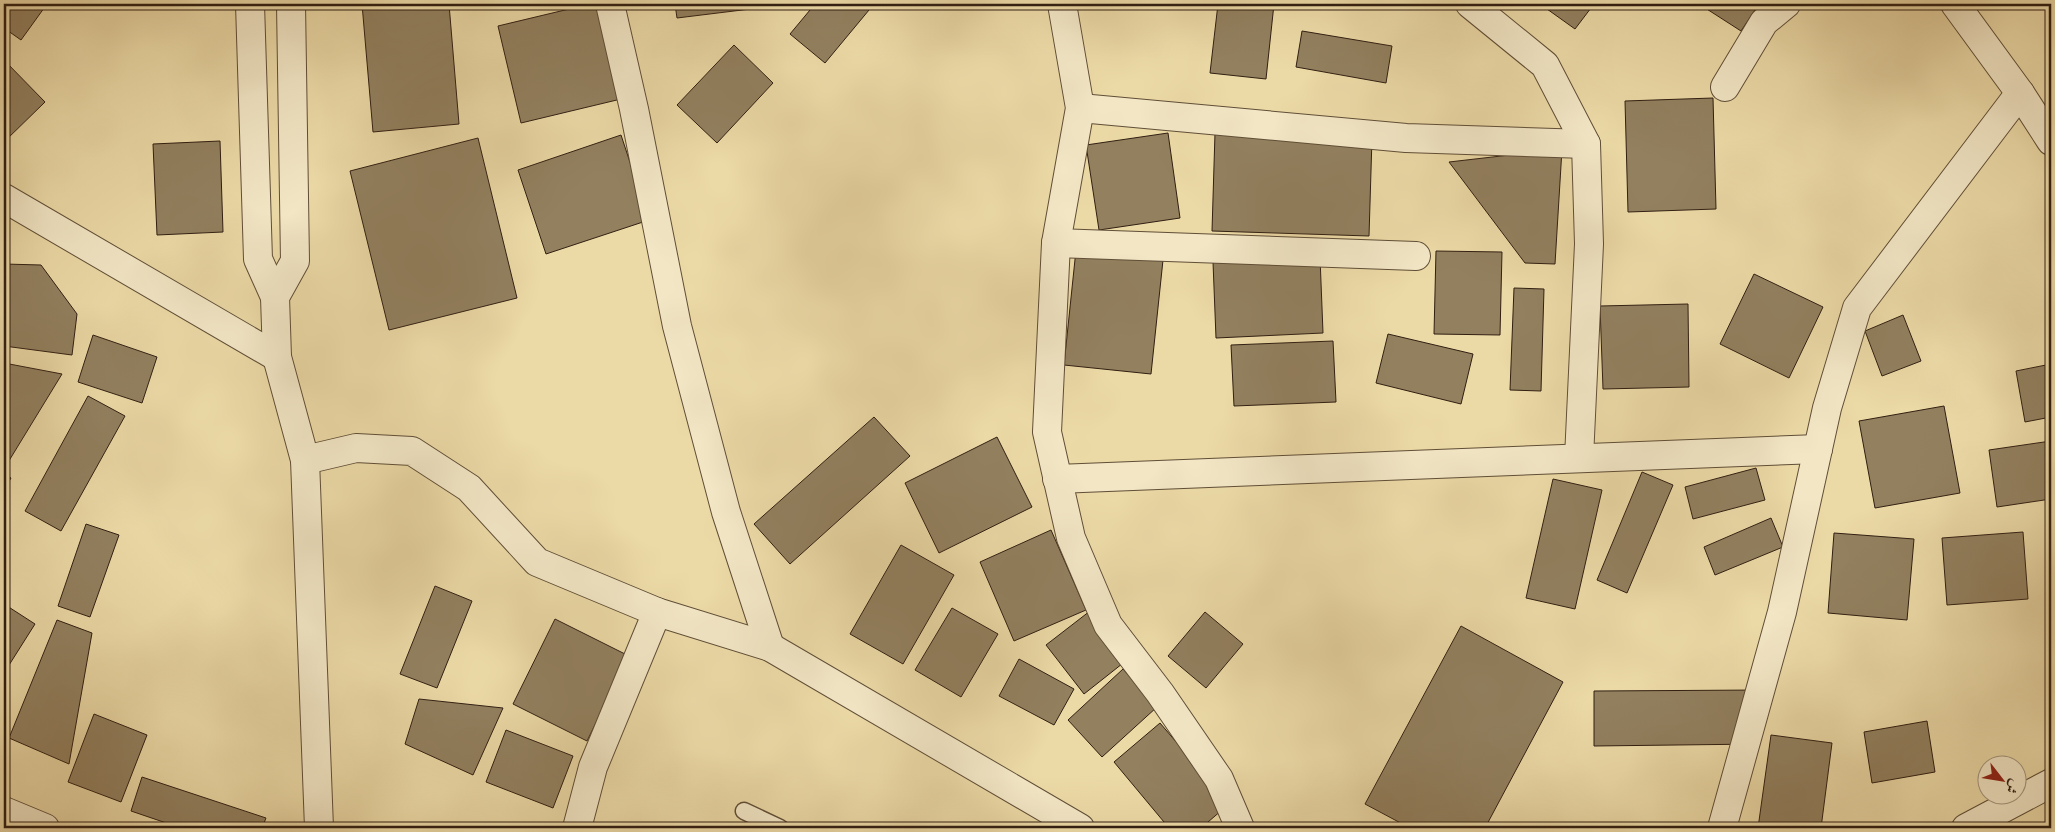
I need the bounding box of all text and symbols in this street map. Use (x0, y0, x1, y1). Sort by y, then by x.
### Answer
north arrow (1978, 754, 2028, 804)
text: ش (2001, 776, 2024, 797)

